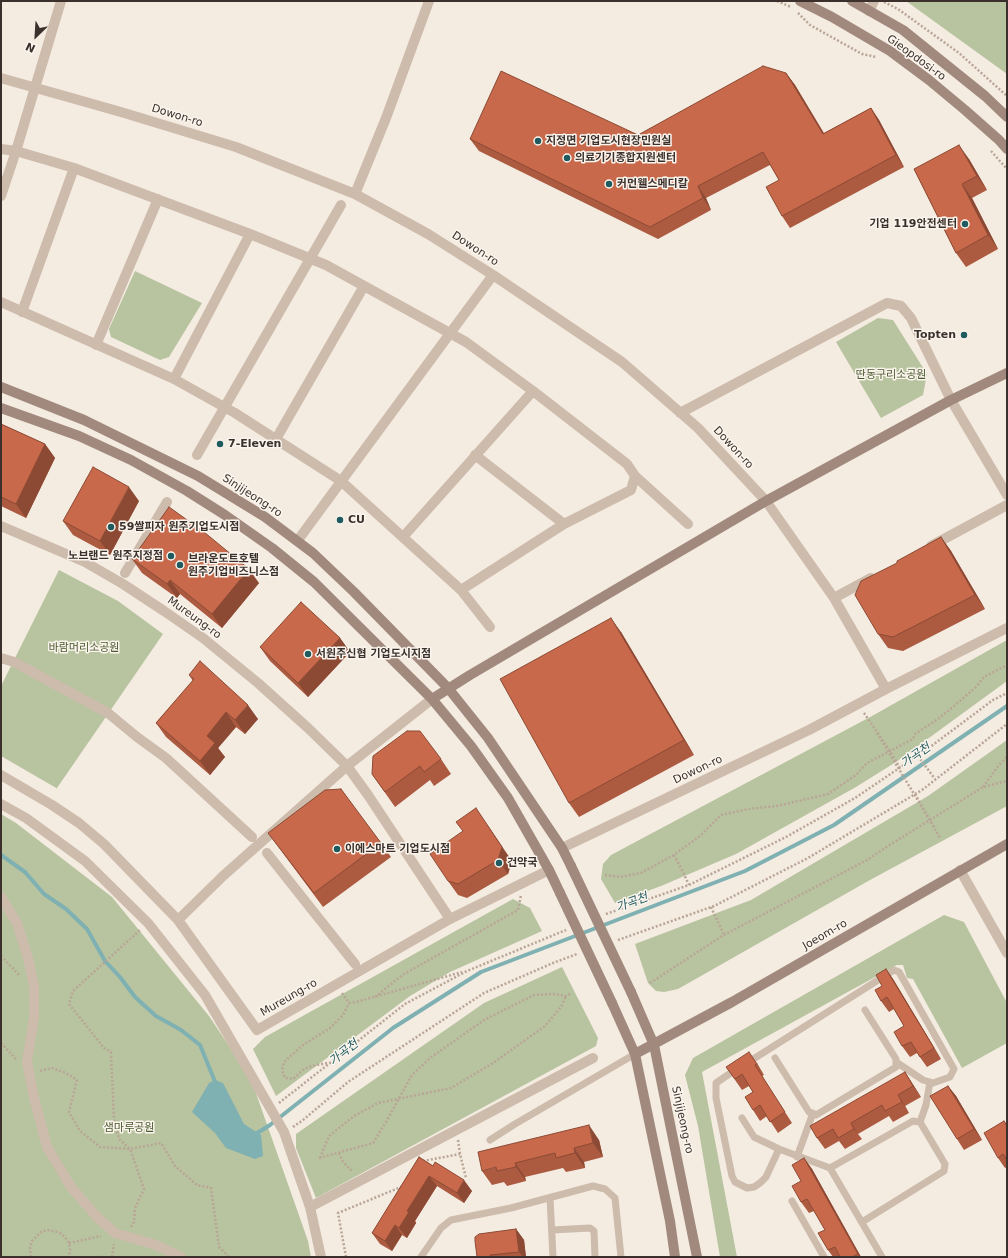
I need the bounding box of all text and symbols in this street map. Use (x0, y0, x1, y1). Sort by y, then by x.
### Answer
north arrow (16, 16, 56, 56)
street label: Gieopdosi-ro (884, 32, 948, 84)
text: N (24, 39, 38, 55)
street label: Dowon-ro (150, 102, 204, 130)
place label: 지정면 기업도시현장민원실 (546, 134, 671, 148)
marker: 지정면 기업도시현장민원실 (533, 136, 543, 146)
place label: 의료기기종합지원센터 (575, 151, 676, 165)
marker: 의료기기종합지원센터 (562, 153, 572, 163)
place label: 커먼웰스메디칼 (617, 177, 688, 191)
marker: 커먼웰스메디칼 (604, 179, 614, 189)
place label: 기업 119안전센터 (869, 217, 957, 231)
marker: 기업 119안전센터 (960, 219, 970, 229)
street label: Dowon-ro (449, 229, 501, 269)
place label: Topten (914, 328, 956, 342)
marker: Topten (959, 330, 969, 340)
park label: 딴동구리소공원 (856, 368, 926, 382)
street label: Dowon-ro (710, 424, 756, 472)
place label: 7-Eleven (228, 437, 281, 451)
marker: 7-Eleven (215, 439, 225, 449)
street label: Sinjijeong-ro (220, 472, 284, 520)
place label: CU (348, 513, 365, 527)
marker: CU (335, 515, 345, 525)
place label: 59쌀피자 원주기업도시점 (119, 520, 239, 534)
marker: 59쌀피자 원주기업도시점 (106, 522, 116, 532)
place label: 노브랜드 원주지정점 (68, 549, 163, 563)
marker: 노브랜드 원주지정점 (166, 551, 176, 561)
place label: 브라운도트호텔 원주기업비즈니스점 (188, 552, 279, 578)
marker: 브라운도트호텔 원주기업비즈니스점 (175, 560, 185, 570)
street label: Mureung-ro (164, 594, 224, 642)
park label: 바람머리소공원 (49, 641, 119, 655)
place label: 서원주신협 기업도시지점 (316, 647, 431, 661)
marker: 서원주신협 기업도시지점 (303, 649, 313, 659)
water label: 가곡천 (898, 741, 934, 771)
street label: Dowon-ro (671, 753, 725, 787)
place label: 이에스마트 기업도시점 (345, 842, 450, 856)
marker: 이에스마트 기업도시점 (332, 844, 342, 854)
place label: 건약국 (507, 856, 537, 870)
marker: 건약국 (494, 858, 504, 868)
water label: 가곡천 (614, 890, 650, 916)
street label: Joeom-ro (800, 917, 850, 953)
street label: Mureung-ro (258, 976, 320, 1020)
water label: 가곡천 (327, 1037, 361, 1069)
street label: Sinjijeong-ro (668, 1085, 696, 1155)
park label: 샘마루공원 (104, 1121, 154, 1135)

